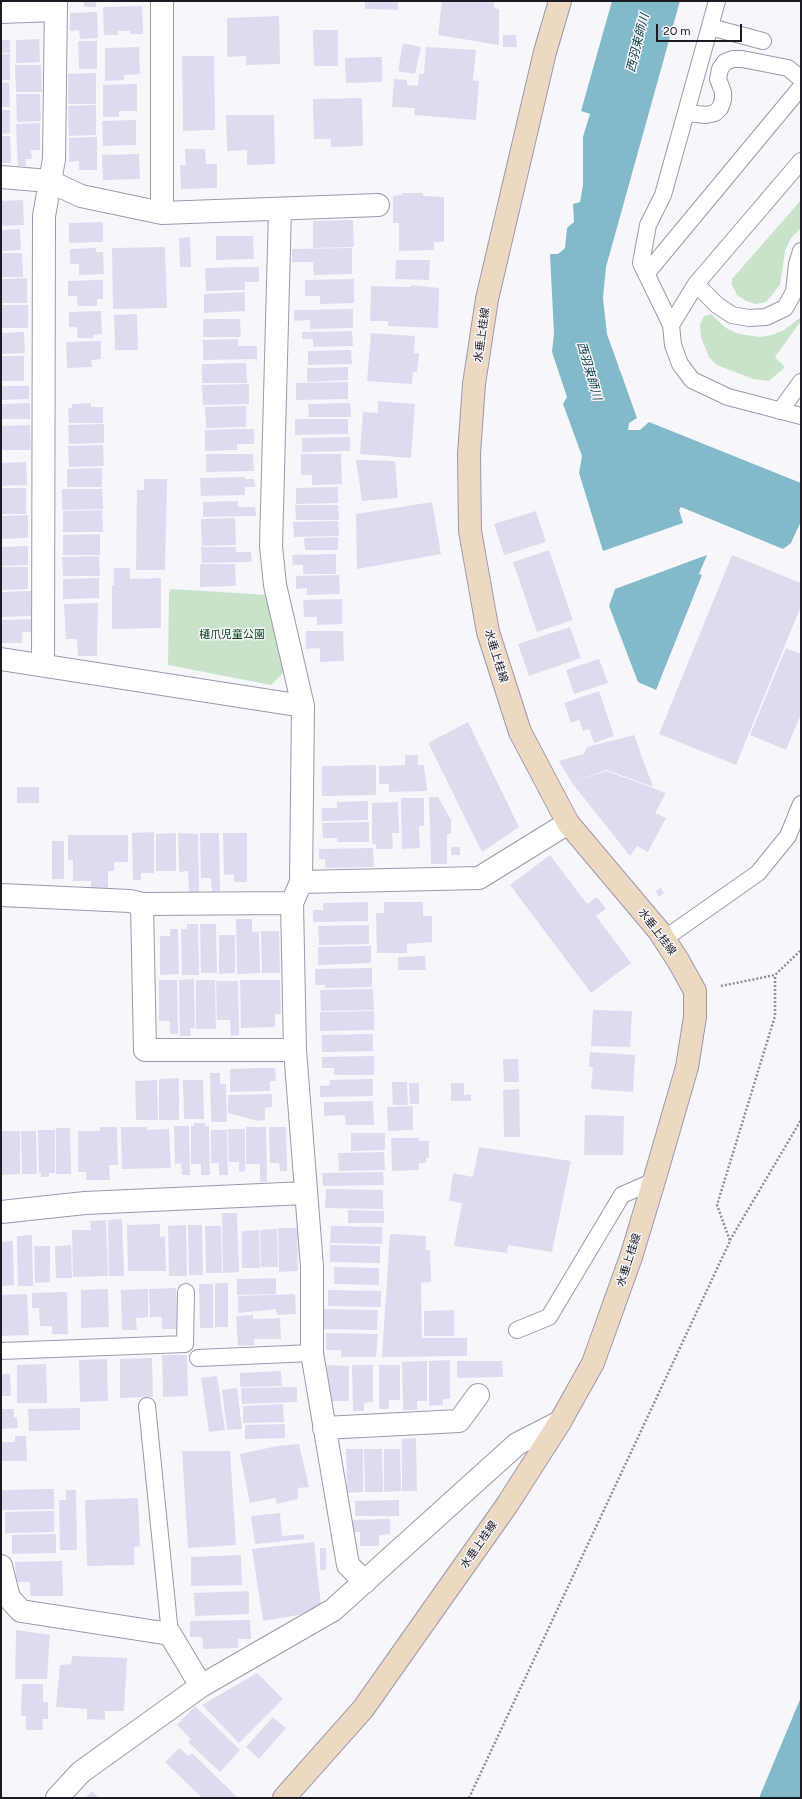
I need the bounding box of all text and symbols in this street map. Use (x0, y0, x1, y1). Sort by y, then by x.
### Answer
water label: 西羽束師川 (624, 12, 652, 74)
scale bar (658, 16, 744, 42)
text: 20 m (663, 24, 691, 38)
street label: 水垂上桂線 (472, 307, 492, 363)
water label: 西羽束師川 (574, 340, 604, 402)
park label: 樋爪児童公園 (199, 628, 265, 642)
street label: 水垂上桂線 (482, 628, 510, 684)
street label: 水垂上桂線 (635, 906, 679, 958)
street label: 水垂上桂線 (614, 1232, 644, 1288)
street label: 水垂上桂線 (458, 1519, 500, 1571)

